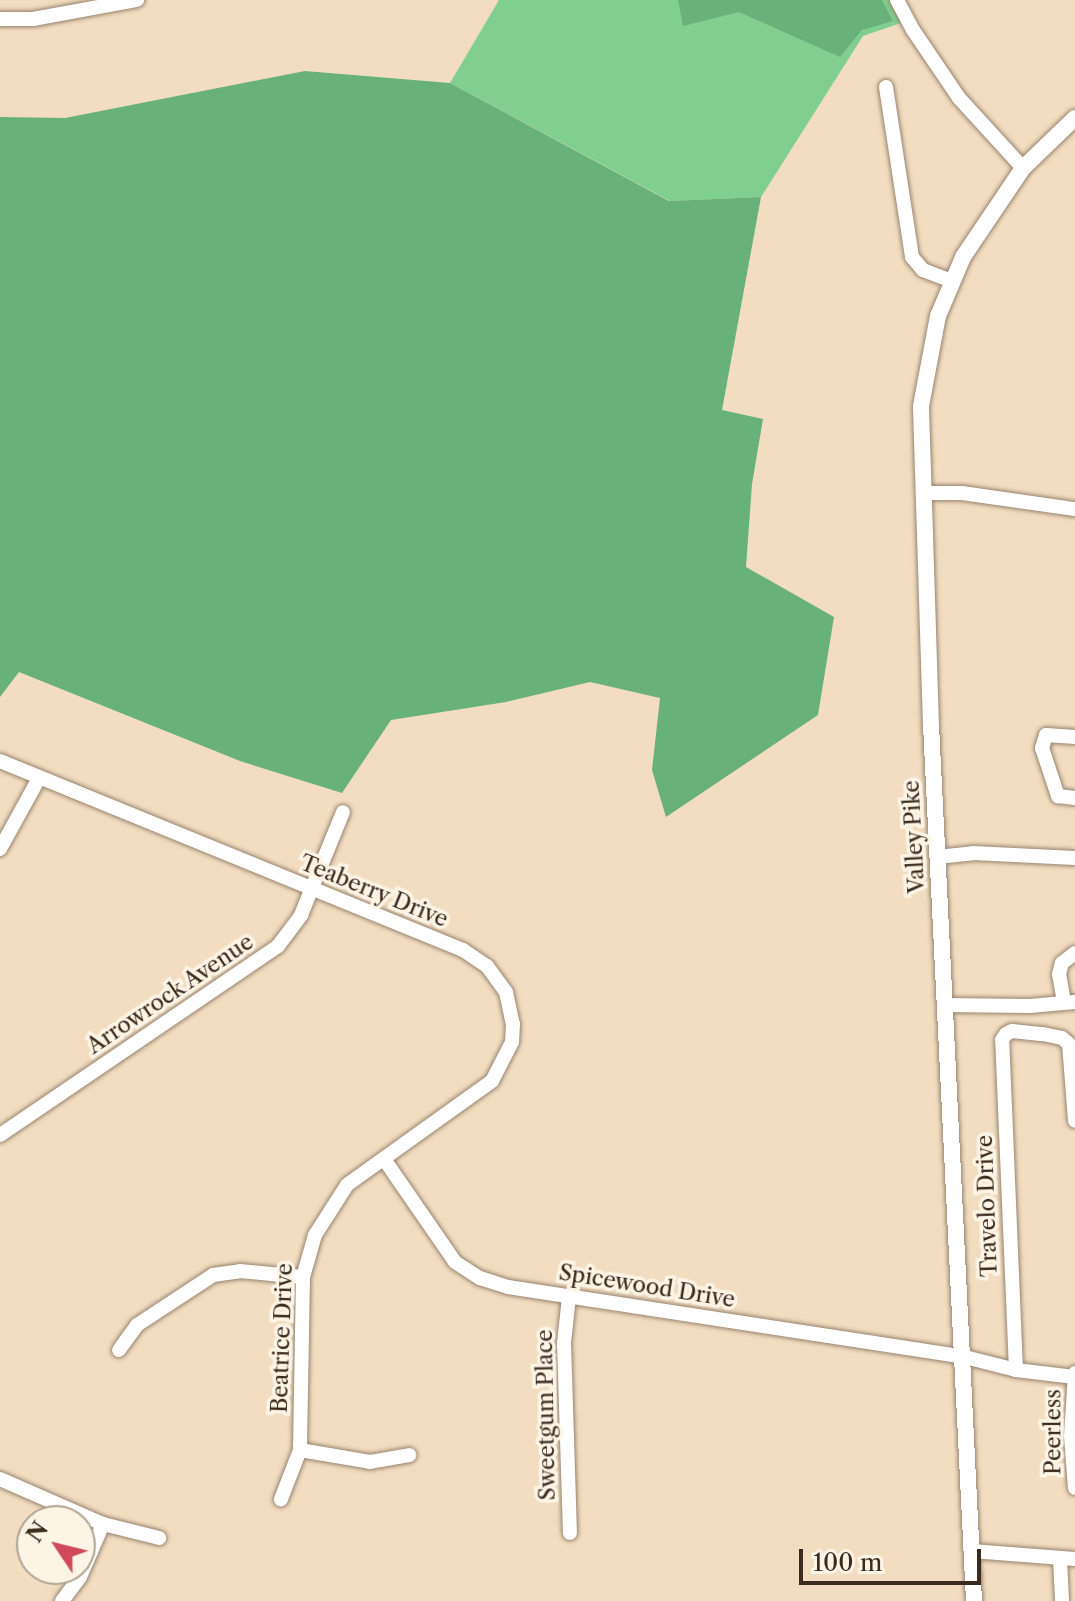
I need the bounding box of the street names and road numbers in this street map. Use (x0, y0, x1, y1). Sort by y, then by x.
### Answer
street label: Valley Pike (898, 779, 930, 895)
street label: Teaberry Drive (296, 849, 452, 933)
street label: Arrowrock Avenue (81, 928, 259, 1060)
street label: Travelo Drive (971, 1135, 1003, 1277)
street label: Spicewood Drive (557, 1259, 737, 1313)
street label: Beatrice Drive (266, 1263, 298, 1413)
street label: Sweetgum Place (531, 1329, 561, 1501)
street label: Peerless (1040, 1389, 1066, 1475)

